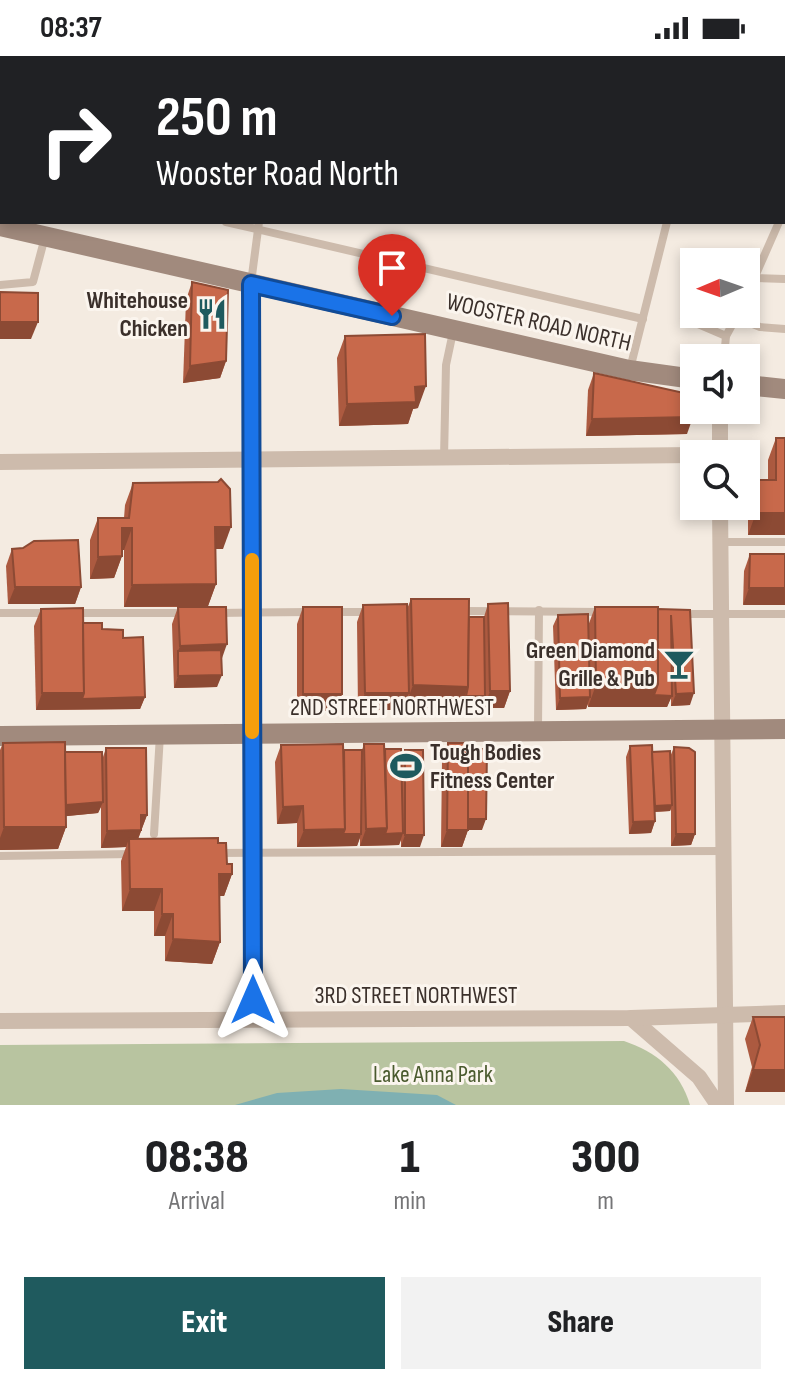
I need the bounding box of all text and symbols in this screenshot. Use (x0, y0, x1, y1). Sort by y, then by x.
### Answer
text: 08:37 (40, 10, 102, 46)
text: 250 m (156, 85, 278, 152)
icon: right (24, 88, 128, 192)
text: Wooster Road North (156, 153, 399, 196)
pin (358, 234, 426, 316)
icon: arrive (370, 246, 414, 290)
north arrow (680, 248, 760, 328)
map controls (680, 248, 760, 520)
place label: Whitehouse Chicken (87, 286, 188, 343)
street label: WOOSTER ROAD NORTH (444, 287, 634, 358)
restaurant icon: Whitehouse Chicken (195, 297, 229, 331)
button: sound (680, 344, 760, 424)
button: search (680, 440, 760, 520)
place label: Green Diamond Grille & Pub (526, 636, 655, 693)
bar icon: Green Diamond Grille & Pub (662, 647, 696, 681)
street label: 2ND STREET NORTHWEST (290, 693, 494, 722)
place label: Tough Bodies Fitness Center (430, 738, 555, 795)
sports icon: Tough Bodies Fitness Center (389, 749, 423, 783)
position arrow (211, 958, 295, 1042)
street label: 3RD STREET NORTHWEST (314, 981, 518, 1010)
park label: Lake Anna Park (373, 1060, 493, 1089)
text: 08:38 (145, 1129, 249, 1186)
text: 1 (400, 1129, 420, 1186)
text: 300 (571, 1129, 640, 1186)
text: Arrival (169, 1186, 225, 1217)
text: min (394, 1186, 426, 1217)
text: m (597, 1186, 614, 1217)
button: Exit (24, 1277, 385, 1369)
button: Share (401, 1277, 761, 1369)

